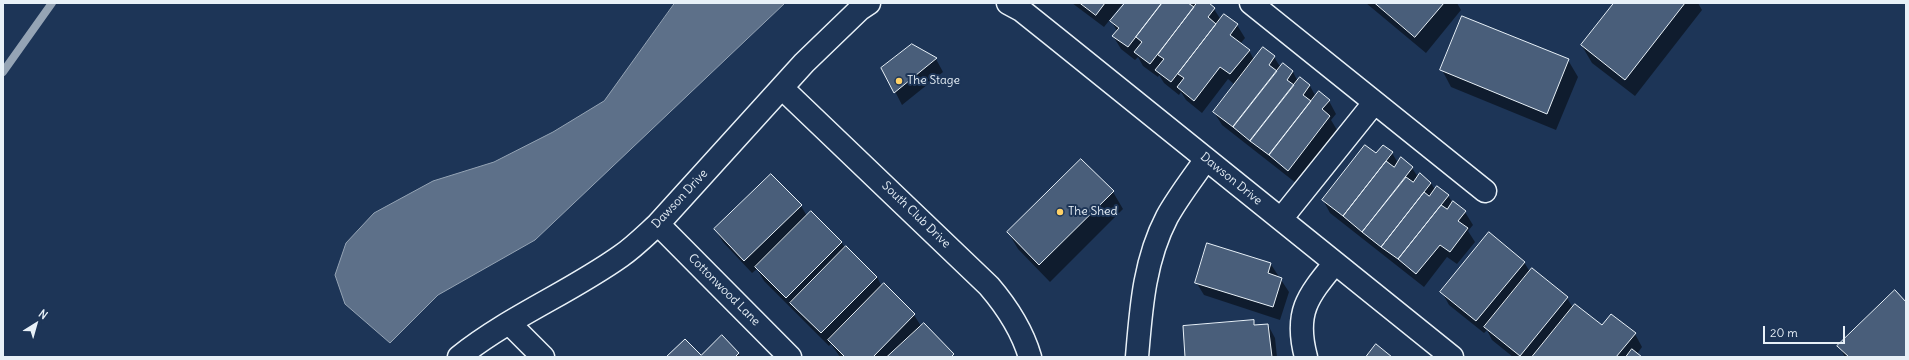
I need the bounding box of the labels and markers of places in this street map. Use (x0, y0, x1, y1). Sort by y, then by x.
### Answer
place label: The Stage (907, 74, 960, 88)
marker: The Stage (894, 76, 904, 86)
place label: The Shed (1068, 205, 1118, 219)
marker: The Shed (1055, 207, 1065, 217)

